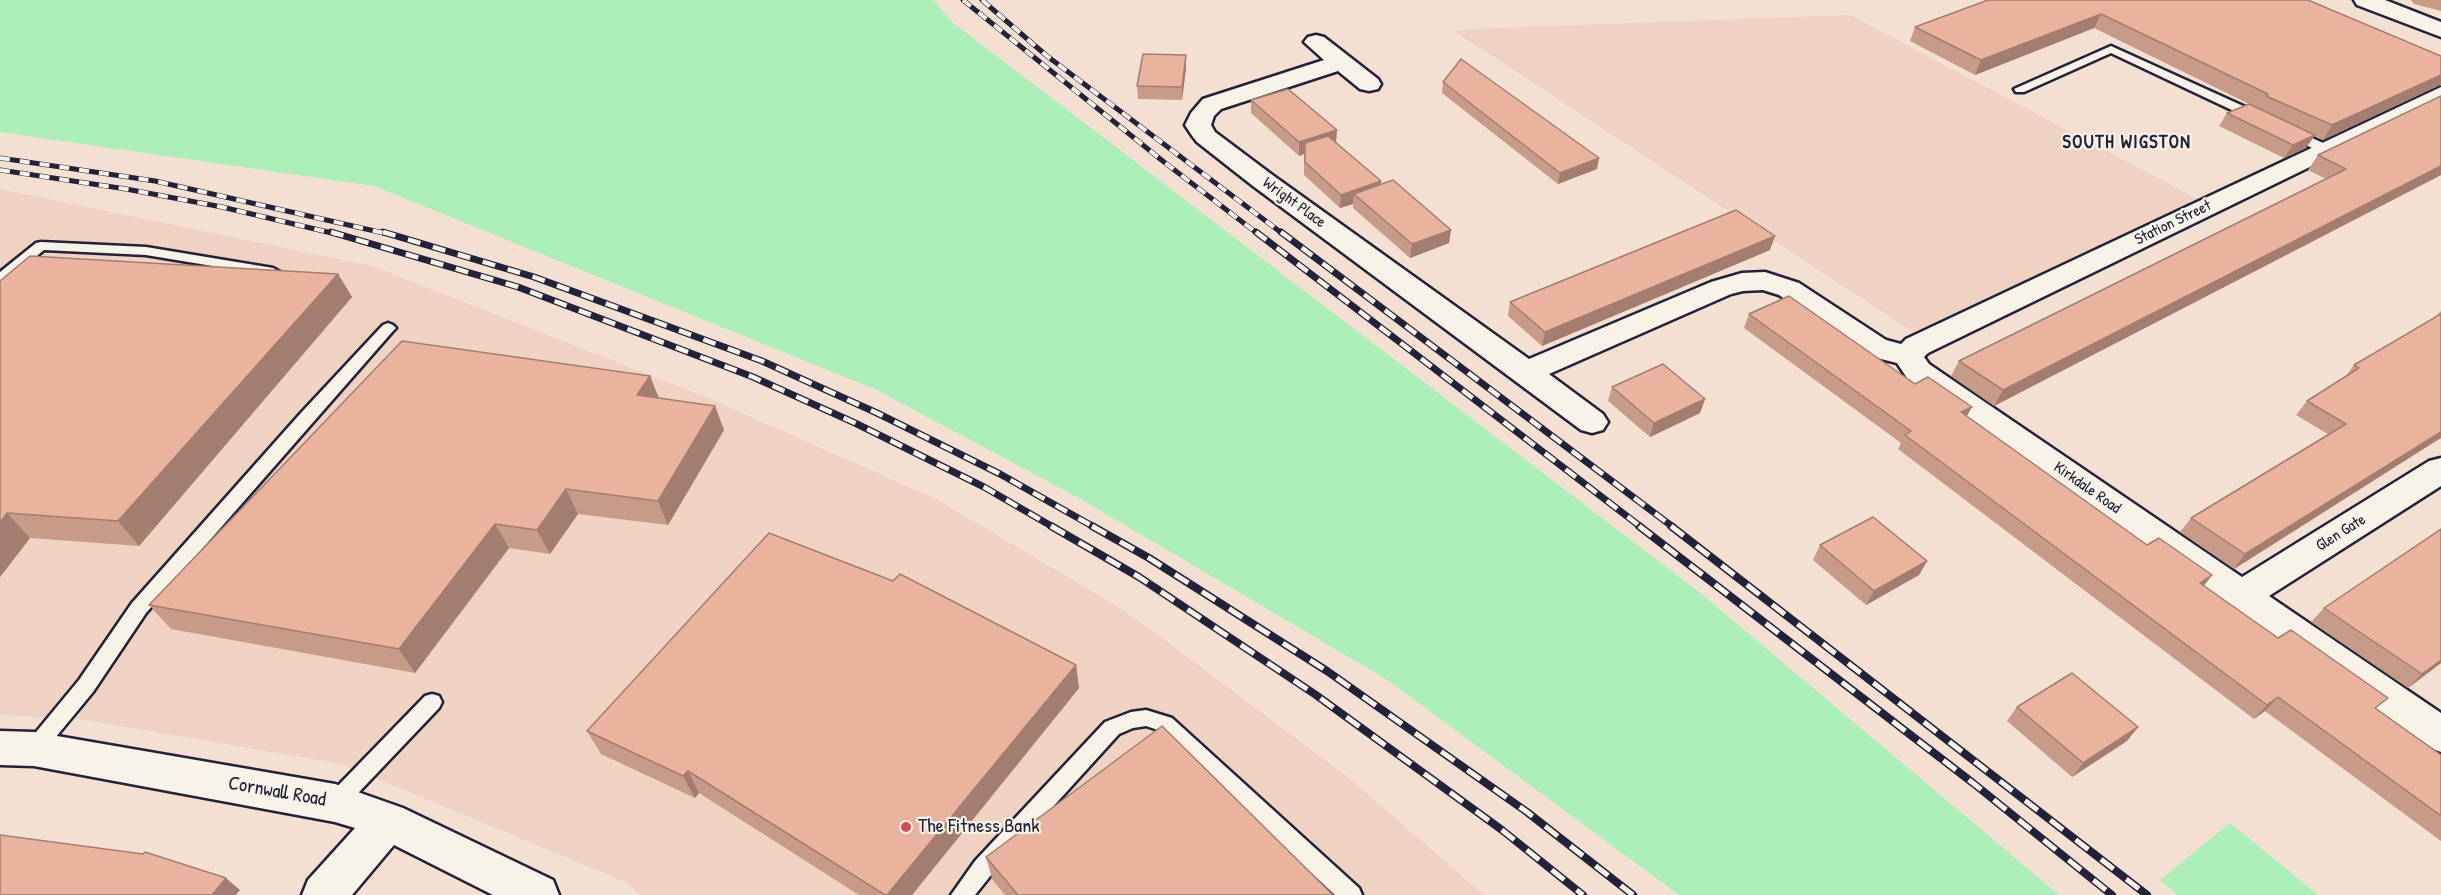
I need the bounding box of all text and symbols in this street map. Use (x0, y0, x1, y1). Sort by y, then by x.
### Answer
district label: SOUTH WIGSTON (2063, 132, 2191, 154)
street label: Wright Place (1259, 174, 1329, 232)
street label: Station Street (2132, 196, 2214, 250)
street label: Kirkdale Road (2050, 458, 2124, 518)
street label: Glen Gate (2313, 510, 2369, 556)
street label: Cornwall Road (226, 772, 328, 812)
place label: The Fitness Bank (918, 815, 1039, 839)
marker: The Fitness Bank (899, 820, 913, 834)

